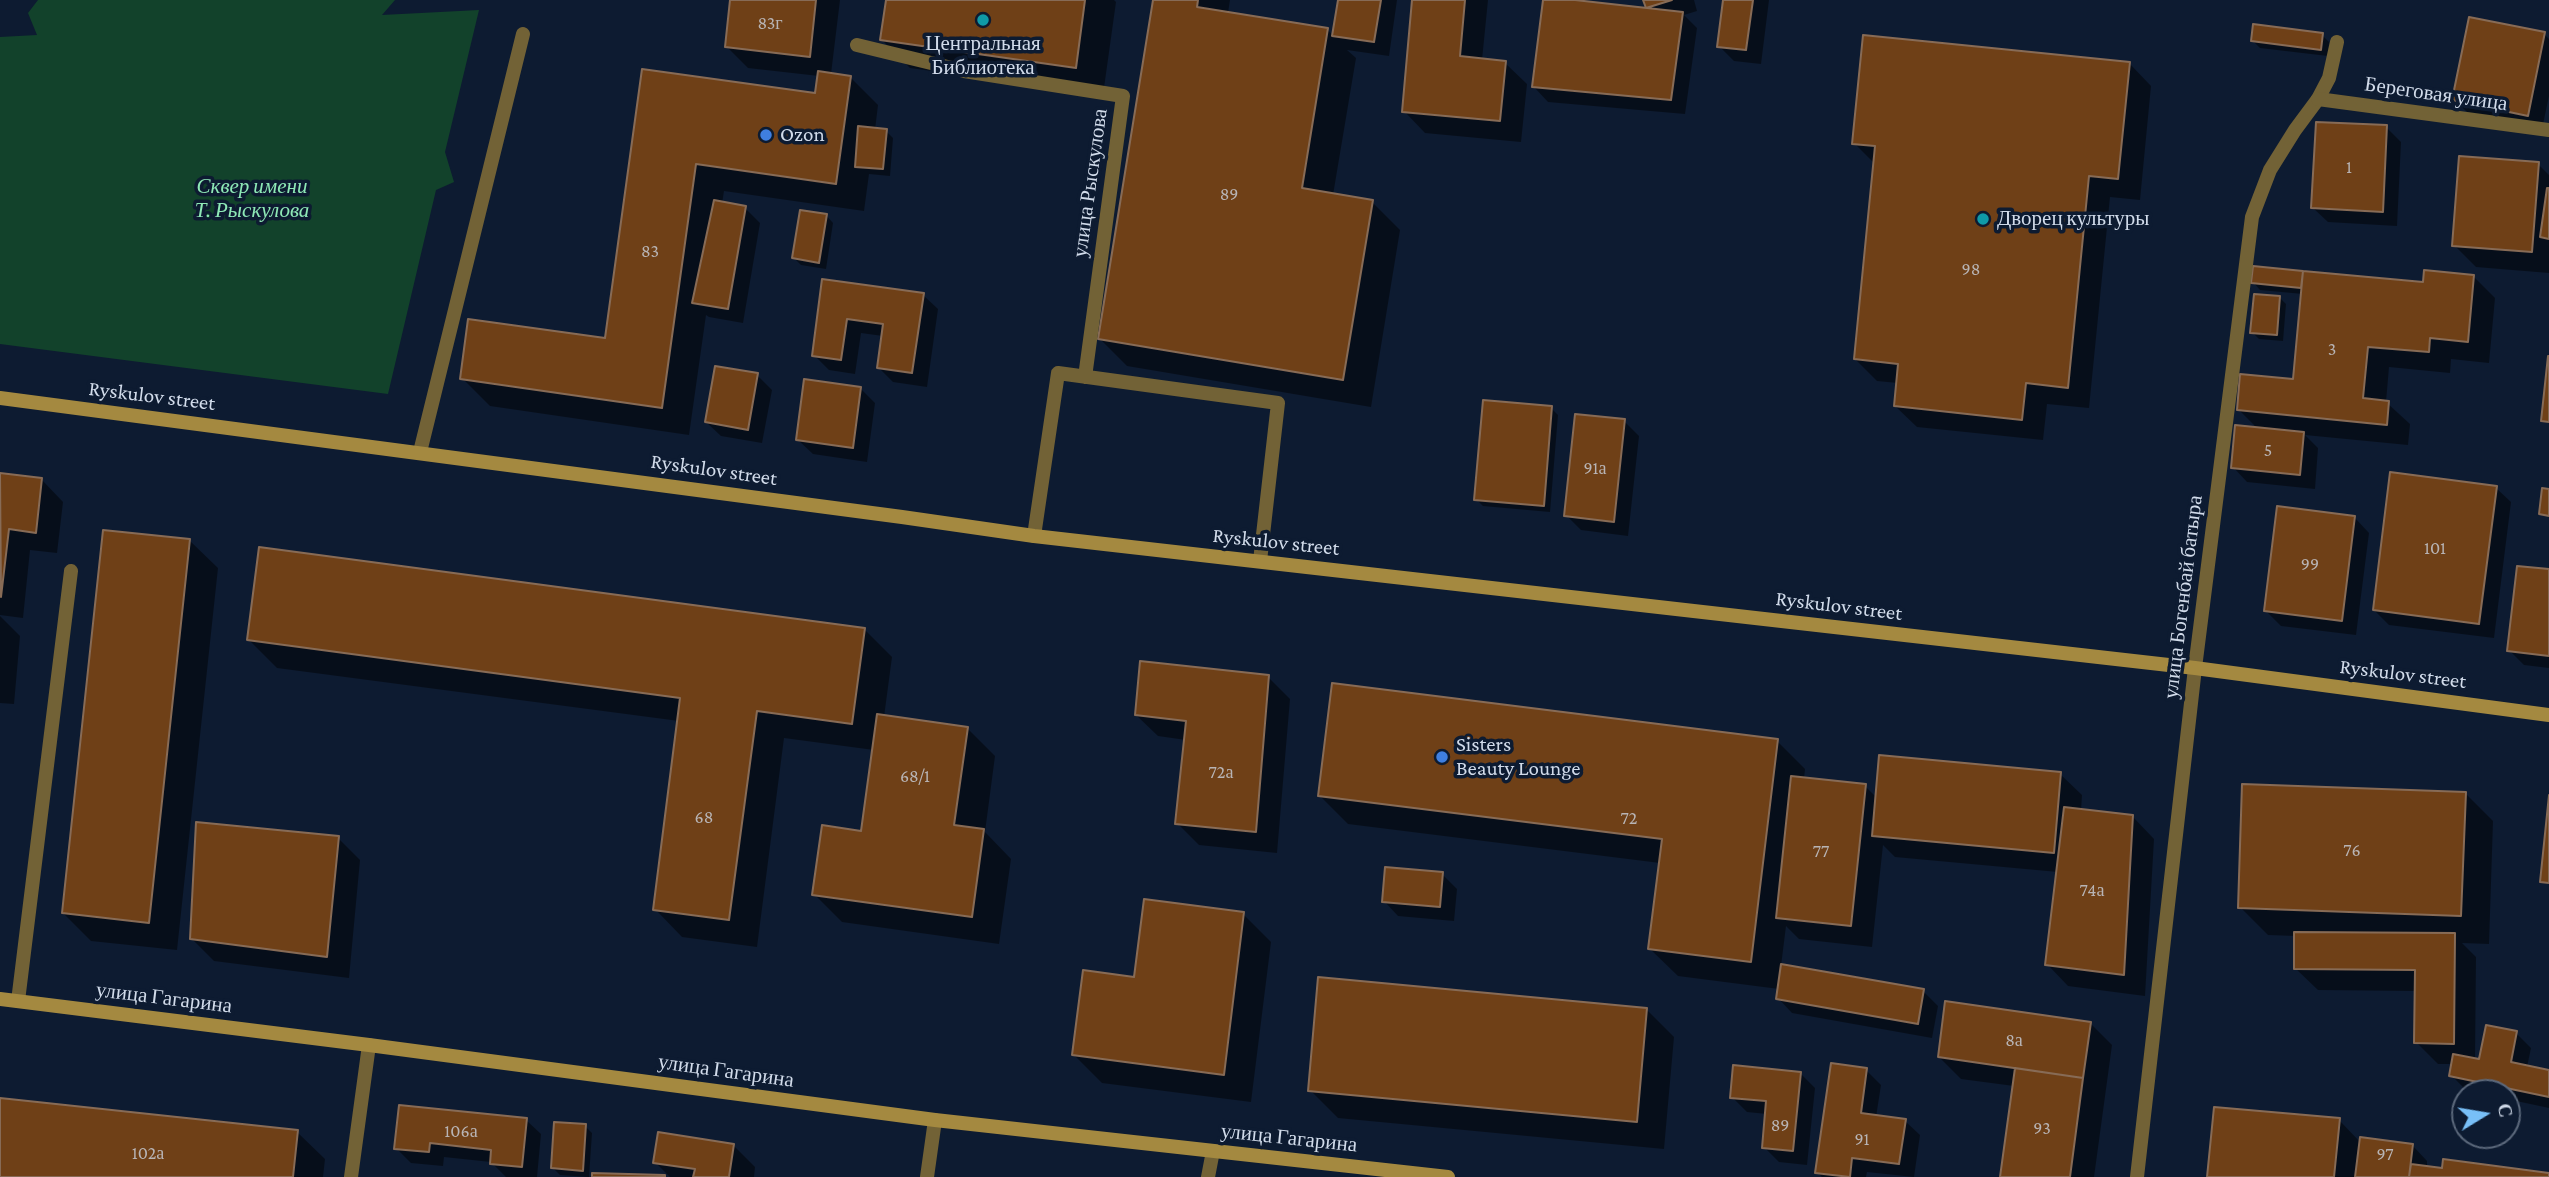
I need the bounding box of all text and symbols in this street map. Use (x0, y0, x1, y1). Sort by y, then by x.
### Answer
house number: 83г (757, 12, 783, 34)
marker: Центральная Библиотека (975, 12, 991, 28)
place label: Центральная Библиотека (925, 31, 1041, 81)
street label: Береговая улица (2363, 71, 2509, 117)
street label: улица Рыскулова (1067, 107, 1113, 259)
place label: Ozon (780, 122, 825, 148)
marker: Ozon (758, 127, 774, 143)
house number: 1 (2346, 156, 2352, 178)
park label: Сквер имени Т. Рыскулова (195, 174, 309, 224)
house number: 89 (1220, 183, 1238, 205)
place label: Дворец культуры (1997, 206, 2149, 232)
marker: Дворец культуры (1975, 211, 1991, 227)
house number: 83 (641, 240, 659, 262)
house number: 98 (1962, 258, 1980, 280)
house number: 3 (2328, 338, 2336, 360)
street label: Ryskulov street (87, 376, 217, 416)
house number: 5 (2264, 439, 2272, 461)
street label: Ryskulov street (649, 449, 779, 491)
house number: 91а (1583, 457, 1607, 479)
street label: улица Богенбай батыра (2158, 494, 2208, 700)
street label: Ryskulov street (1211, 523, 1341, 561)
house number: 101 (2424, 537, 2446, 559)
house number: 99 (2301, 553, 2319, 575)
street label: Ryskulov street (1774, 586, 1904, 626)
street label: Ryskulov street (2338, 654, 2468, 694)
place label: Sisters Beauty Lounge (1456, 732, 1581, 782)
marker: Sisters Beauty Lounge (1434, 749, 1450, 765)
house number: 72а (1209, 761, 1233, 783)
house number: 68/1 (900, 765, 930, 787)
house number: 68 (695, 806, 713, 828)
house number: 72 (1621, 807, 1637, 829)
house number: 76 (2343, 839, 2361, 861)
house number: 77 (1813, 840, 1829, 862)
house number: 74а (2080, 879, 2104, 901)
street label: улица Гагарина (94, 977, 234, 1019)
house number: 8а (2005, 1029, 2023, 1051)
street label: улица Гагарина (656, 1049, 796, 1093)
north arrow (2451, 1079, 2521, 1149)
text: С (2494, 1102, 2517, 1119)
house number: 89 (1771, 1114, 1789, 1136)
house number: 93 (2033, 1117, 2051, 1139)
street label: улица Гагарина (1220, 1118, 1358, 1158)
house number: 106а (444, 1120, 478, 1142)
house number: 91 (1854, 1128, 1870, 1150)
house number: 102а (132, 1142, 164, 1164)
house number: 97 (2376, 1143, 2394, 1165)

